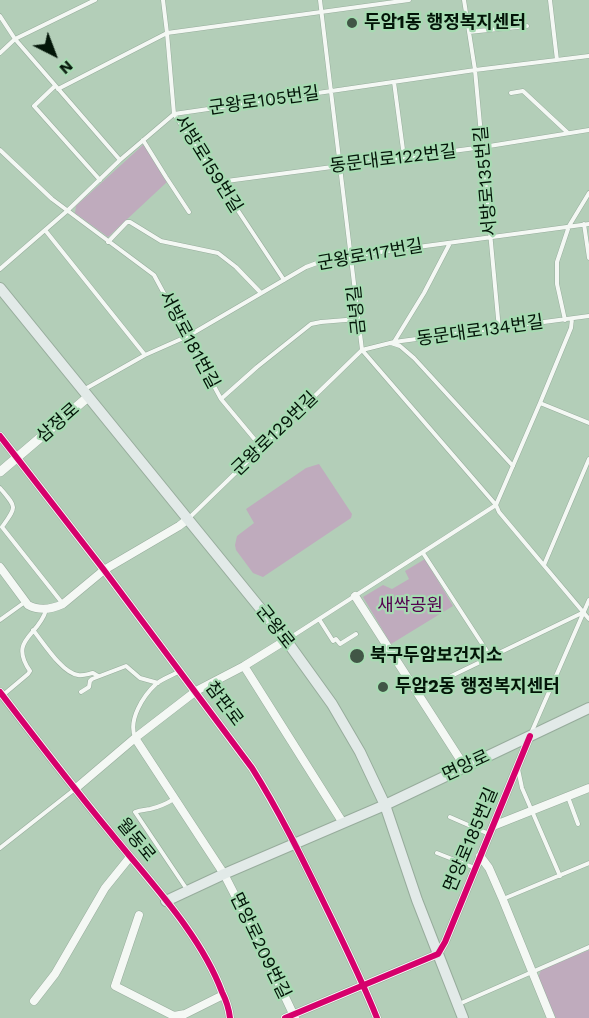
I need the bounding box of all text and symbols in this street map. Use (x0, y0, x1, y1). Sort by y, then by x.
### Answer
place label: 두암1동 행정복지센터 (364, 12, 526, 34)
marker: 두암1동 행정복지센터 (345, 16, 359, 30)
north arrow (24, 24, 84, 84)
text: N (56, 57, 77, 79)
street label: 군왕로105번길 (207, 83, 321, 119)
street label: 서방로159번길 (169, 111, 247, 217)
street label: 서방로135번길 (470, 125, 502, 237)
street label: 동문대로122번길 (328, 141, 458, 177)
street label: 군왕로117번길 (315, 235, 425, 275)
street label: 금녕길 (344, 284, 370, 336)
street label: 서방로181번길 (154, 287, 224, 393)
street label: 동문대로134번길 (415, 311, 545, 351)
street label: 군왕로129번길 (227, 388, 323, 480)
street label: 삼정로 (32, 399, 84, 447)
park label: 새싹공원 (377, 595, 443, 617)
street label: 군왕로 (251, 601, 299, 653)
place label: 북구두암보건지소 (370, 645, 502, 667)
marker: 북구두암보건지소 (348, 647, 366, 665)
place label: 두암2동 행정복지센터 (395, 676, 560, 698)
street label: 참판로 (200, 678, 248, 730)
marker: 두암2동 행정복지센터 (376, 680, 390, 694)
street label: 면앙로 (439, 746, 493, 786)
street label: 면앙로185번길 (439, 785, 503, 895)
street label: 월동로 (112, 814, 160, 866)
street label: 면앙로209번길 (225, 889, 295, 1003)

